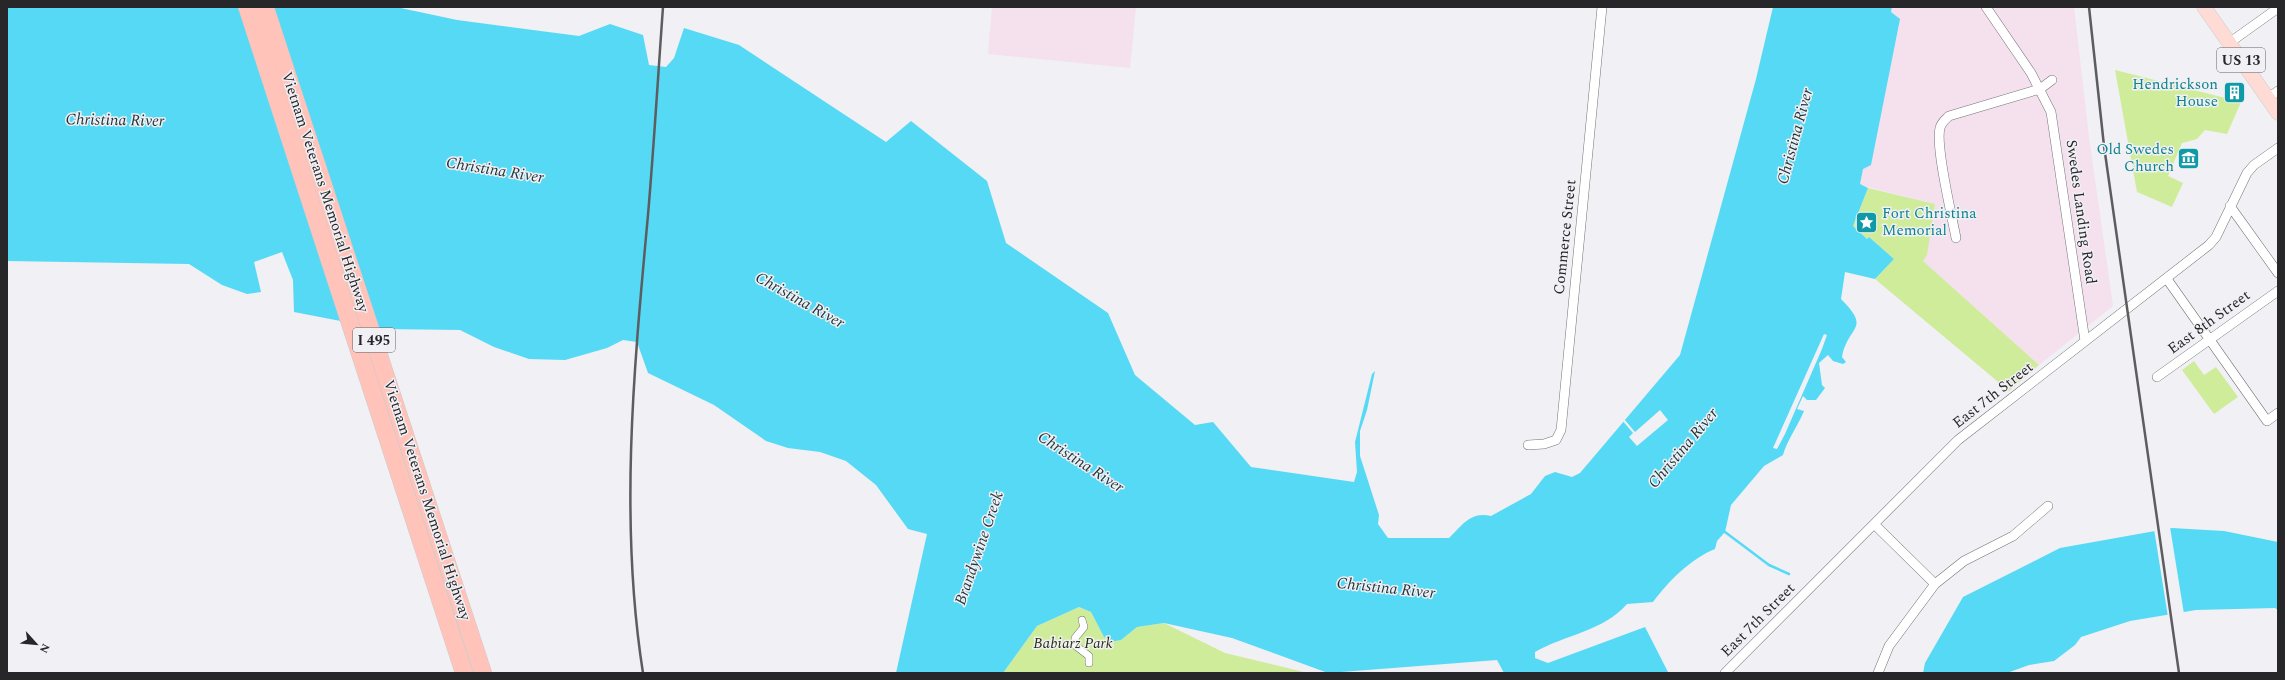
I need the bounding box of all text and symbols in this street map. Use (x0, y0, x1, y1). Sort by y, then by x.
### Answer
road number: US 13 (2217, 48, 2265, 72)
street label: Vietnam Veterans Memorial Highway (275, 69, 375, 316)
place label: Hendrickson House (2132, 73, 2218, 113)
building icon: Hendrickson House (2221, 80, 2247, 106)
water label: Christina River (1771, 85, 1820, 187)
water label: Christina River (65, 107, 165, 133)
street label: Swedes Landing Road (2059, 138, 2103, 286)
place label: Old Swedes Church (2096, 138, 2174, 178)
museum icon: Old Swedes Church (2176, 145, 2202, 171)
water label: Christina River (444, 150, 546, 190)
street label: Commerce Street (1548, 178, 1582, 296)
place label: Fort Christina Memorial (1882, 202, 1977, 242)
place icon: Fort Christina Memorial (1853, 209, 1879, 235)
water label: Christina River (751, 266, 849, 335)
street label: East 8th Street (2163, 284, 2255, 360)
road number: I 495 (353, 328, 395, 352)
street label: East 7th Street (1948, 356, 2038, 434)
street label: Vietnam Veterans Memorial Highway (377, 377, 477, 624)
water label: Christina River (1642, 402, 1724, 494)
water label: Christina River (1033, 425, 1129, 499)
water label: Brandywine Creek (948, 487, 1010, 608)
water label: Christina River (1336, 571, 1437, 605)
street label: East 7th Street (1716, 578, 1800, 662)
north arrow (16, 624, 56, 664)
park label: Babiarz Park (1033, 632, 1113, 655)
text: N (35, 640, 54, 656)

